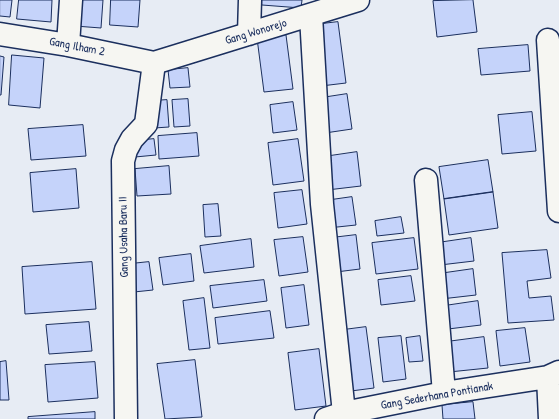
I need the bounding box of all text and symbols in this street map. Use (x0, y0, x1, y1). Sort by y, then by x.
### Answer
street label: Gang Wonorejo (224, 16, 288, 48)
street label: Gang Ilham 2 (48, 35, 106, 59)
street label: Gang Usaha Baru II (116, 196, 132, 278)
street label: Gang Sederhana Pontianak (380, 379, 494, 413)

